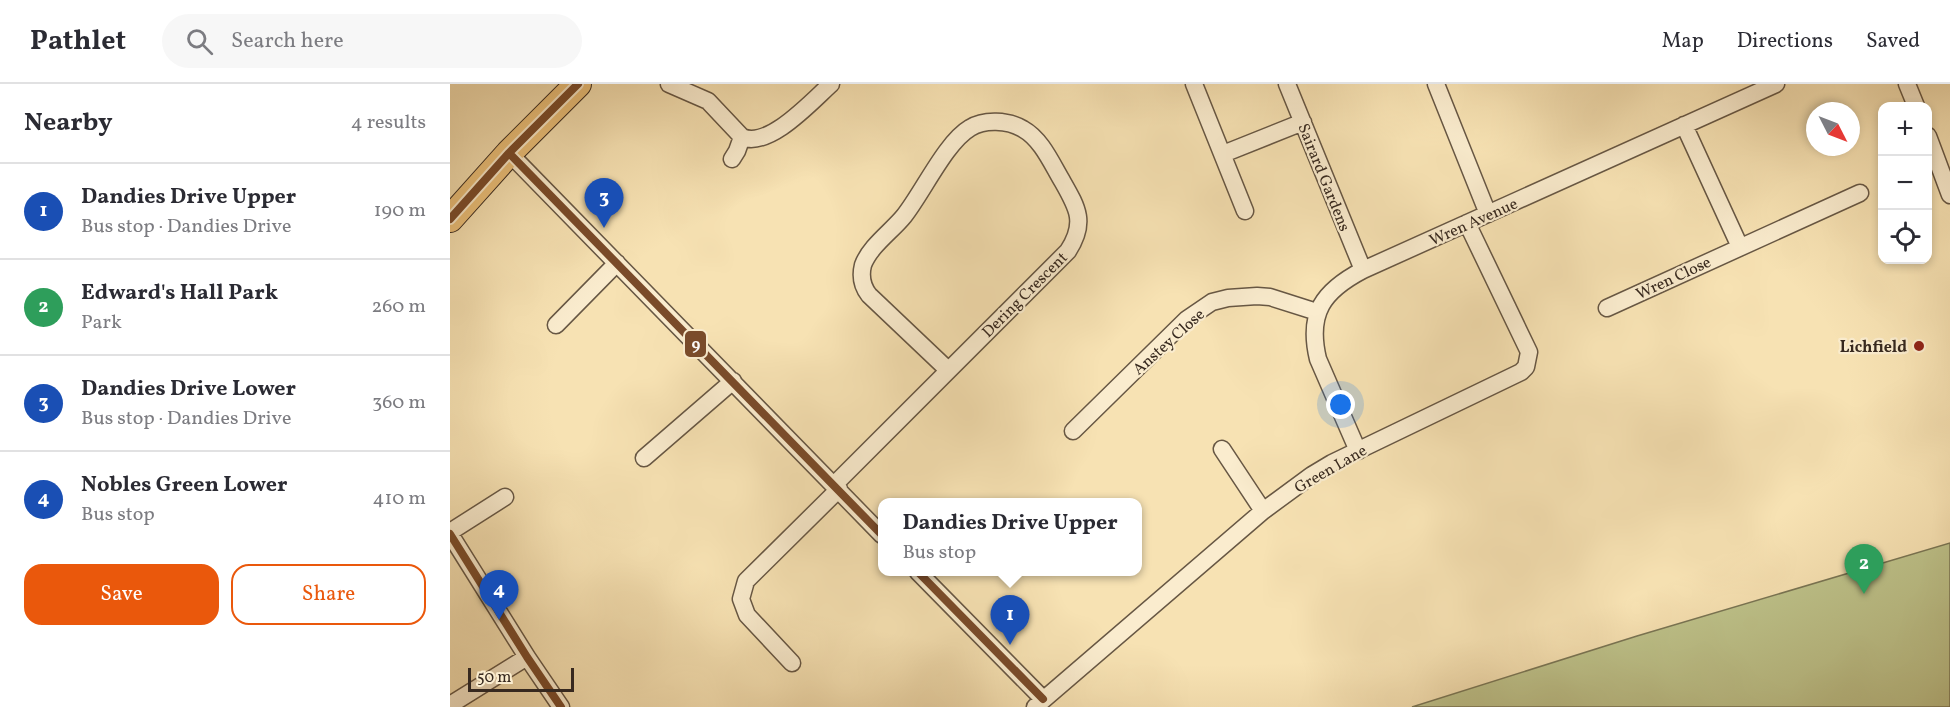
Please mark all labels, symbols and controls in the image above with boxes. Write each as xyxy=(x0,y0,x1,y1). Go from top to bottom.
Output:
search box xyxy=(162,14,582,68)
text: Pathlet xyxy=(30,22,126,61)
icon: search xyxy=(183,25,216,58)
text: Search here xyxy=(231,26,344,57)
text: Map xyxy=(1662,27,1704,56)
text: Directions xyxy=(1737,27,1833,56)
text: Saved xyxy=(1866,27,1920,56)
north arrow xyxy=(1806,102,1860,156)
map controls xyxy=(1878,102,1932,264)
button: + xyxy=(1878,102,1932,156)
text: Nearby xyxy=(24,105,113,141)
text: 4 results xyxy=(351,109,426,137)
street label: Sairard Gardens xyxy=(1291,121,1355,235)
button: − xyxy=(1878,156,1932,210)
pin: 3 xyxy=(584,178,624,228)
text: Dandies Drive Upper xyxy=(81,182,296,213)
street label: Wren Avenue xyxy=(1426,194,1522,252)
text: 1 xyxy=(39,197,48,225)
text: 190 m xyxy=(374,197,426,225)
button: locate xyxy=(1878,210,1932,264)
text: Bus stop · Dandies Drive xyxy=(81,213,291,241)
street label: Dering Crescent xyxy=(978,247,1073,343)
street label: Wren Close xyxy=(1633,252,1715,306)
text: Edward's Hall Park xyxy=(81,278,278,309)
text: 2 xyxy=(38,293,49,321)
text: 260 m xyxy=(371,293,426,321)
street label: Anstey Close xyxy=(1128,304,1210,381)
text: Park xyxy=(81,309,122,337)
line badge: 9 xyxy=(684,330,707,358)
text: 9 xyxy=(692,335,701,357)
place label: Lichfield xyxy=(1840,337,1907,359)
marker: Lichfield xyxy=(1912,339,1926,353)
text: Dandies Drive Lower xyxy=(81,374,296,405)
text: 3 xyxy=(38,389,49,417)
text: 360 m xyxy=(372,389,426,417)
your location xyxy=(1326,390,1355,419)
text: Bus stop · Dandies Drive xyxy=(81,405,291,433)
street label: Green Lane xyxy=(1291,440,1371,499)
text: Nobles Green Lower xyxy=(81,470,288,501)
text: 4 xyxy=(37,485,50,513)
text: 410 m xyxy=(373,485,426,513)
popup xyxy=(878,498,1142,576)
text: Bus stop xyxy=(81,501,155,529)
text: Dandies Drive Upper xyxy=(902,508,1118,539)
text: Bus stop xyxy=(902,539,976,567)
pin: 2 xyxy=(1844,544,1884,594)
button: Save xyxy=(24,564,219,625)
button: Share xyxy=(231,564,426,625)
pin: 4 xyxy=(479,570,518,620)
pin: 1 xyxy=(990,596,1030,645)
scale bar xyxy=(468,665,574,692)
text: 50 m xyxy=(477,667,511,689)

